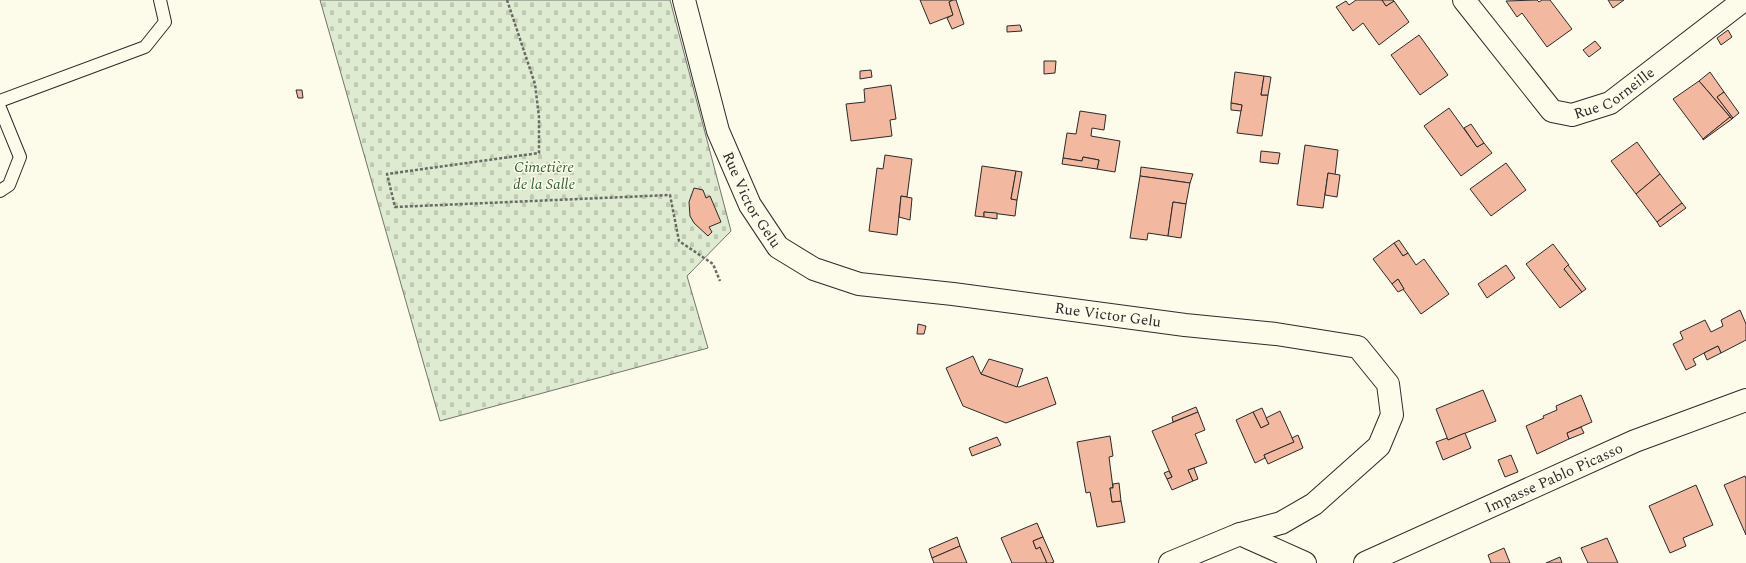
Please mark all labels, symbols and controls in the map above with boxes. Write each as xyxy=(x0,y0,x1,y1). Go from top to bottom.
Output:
street label: Rue Corneille xyxy=(1571,62,1660,126)
street label: Rue Victor Gelu xyxy=(716,148,787,253)
park label: Cimetière de la Salle xyxy=(513,156,575,196)
street label: Rue Victor Gelu xyxy=(1053,297,1163,334)
street label: Impasse Pablo Picasso xyxy=(1481,437,1627,519)

